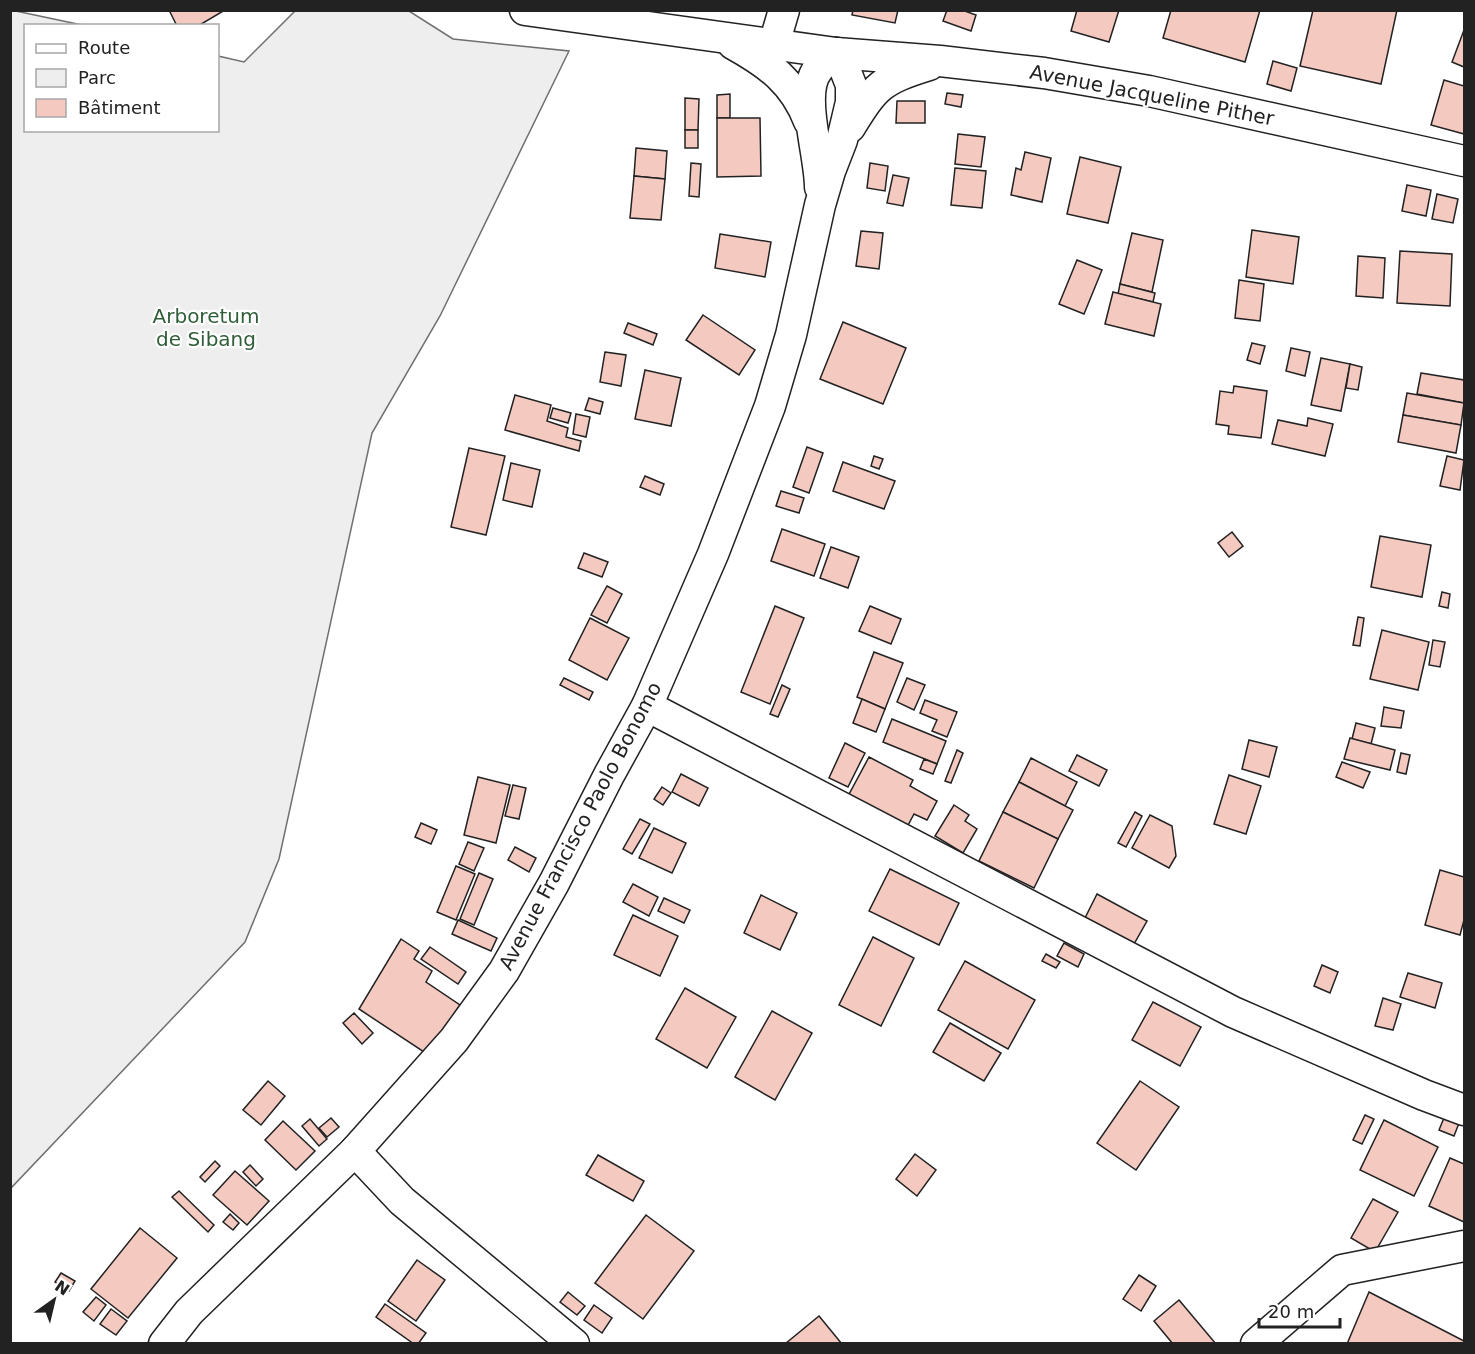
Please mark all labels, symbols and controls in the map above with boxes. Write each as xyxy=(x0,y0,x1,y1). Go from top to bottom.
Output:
legend xyxy=(24,24,219,132)
text: Route xyxy=(78,37,130,58)
street label: Avenue Jacqueline Pither xyxy=(1028,60,1277,131)
text: Parc xyxy=(78,67,116,88)
text: Bâtiment xyxy=(78,97,161,118)
park label: Arboretum de Sibang xyxy=(153,304,259,351)
street label: Avenue Francisco Paolo Bonomo xyxy=(494,678,666,974)
north arrow xyxy=(24,1270,84,1330)
text: N xyxy=(51,1276,73,1300)
scale bar xyxy=(1259,1291,1340,1329)
text: 20 m xyxy=(1268,1301,1314,1322)

